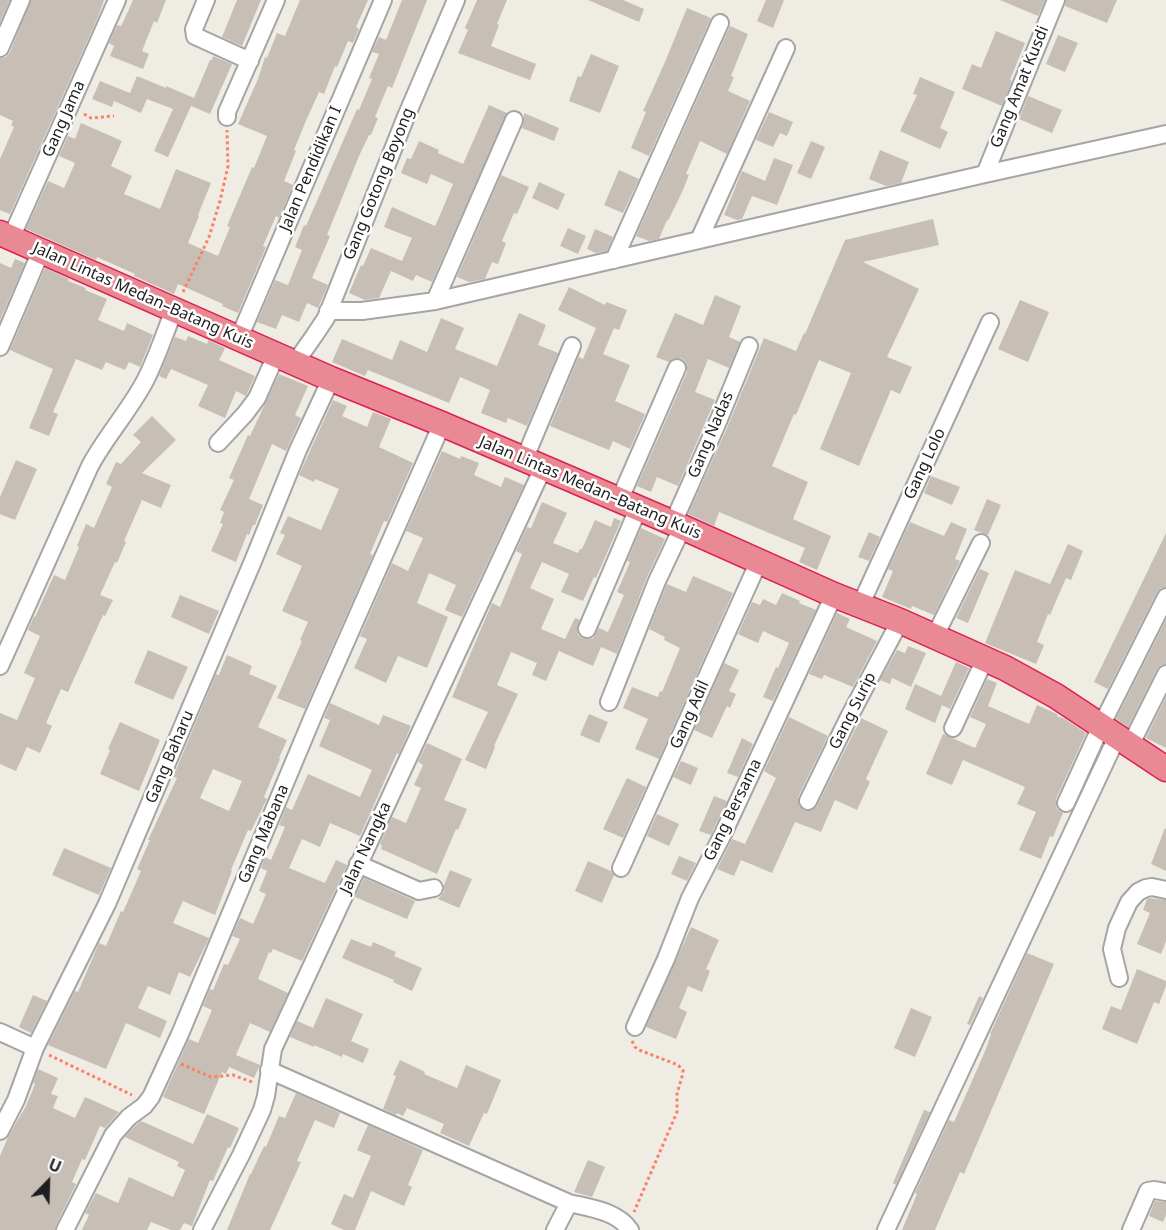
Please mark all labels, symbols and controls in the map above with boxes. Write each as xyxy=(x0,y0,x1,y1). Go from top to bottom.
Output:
street label: Gang Amat Kusdi xyxy=(987,23,1053,151)
street label: Gang Jama xyxy=(39,78,89,160)
street label: Jalan Pendidikan I xyxy=(276,104,346,234)
street label: Gang Gotong Boyong xyxy=(340,105,418,263)
street label: Jalan Lintas Medan–Batang Kuis xyxy=(30,239,256,353)
street label: Gang Nadas xyxy=(684,389,738,481)
street label: Gang Lolo xyxy=(900,425,950,503)
street label: Jalan Lintas Medan–Batang Kuis xyxy=(476,432,704,544)
street label: Gang Surip xyxy=(825,669,881,753)
street label: Gang Adil xyxy=(666,678,714,752)
street label: Gang Baharu xyxy=(142,708,198,806)
street label: Gang Bersama xyxy=(700,756,766,864)
street label: Gang Mabana xyxy=(235,782,293,886)
street label: Jalan Nangka xyxy=(336,799,396,897)
north arrow xyxy=(18,1152,78,1212)
text: U xyxy=(45,1153,65,1178)

